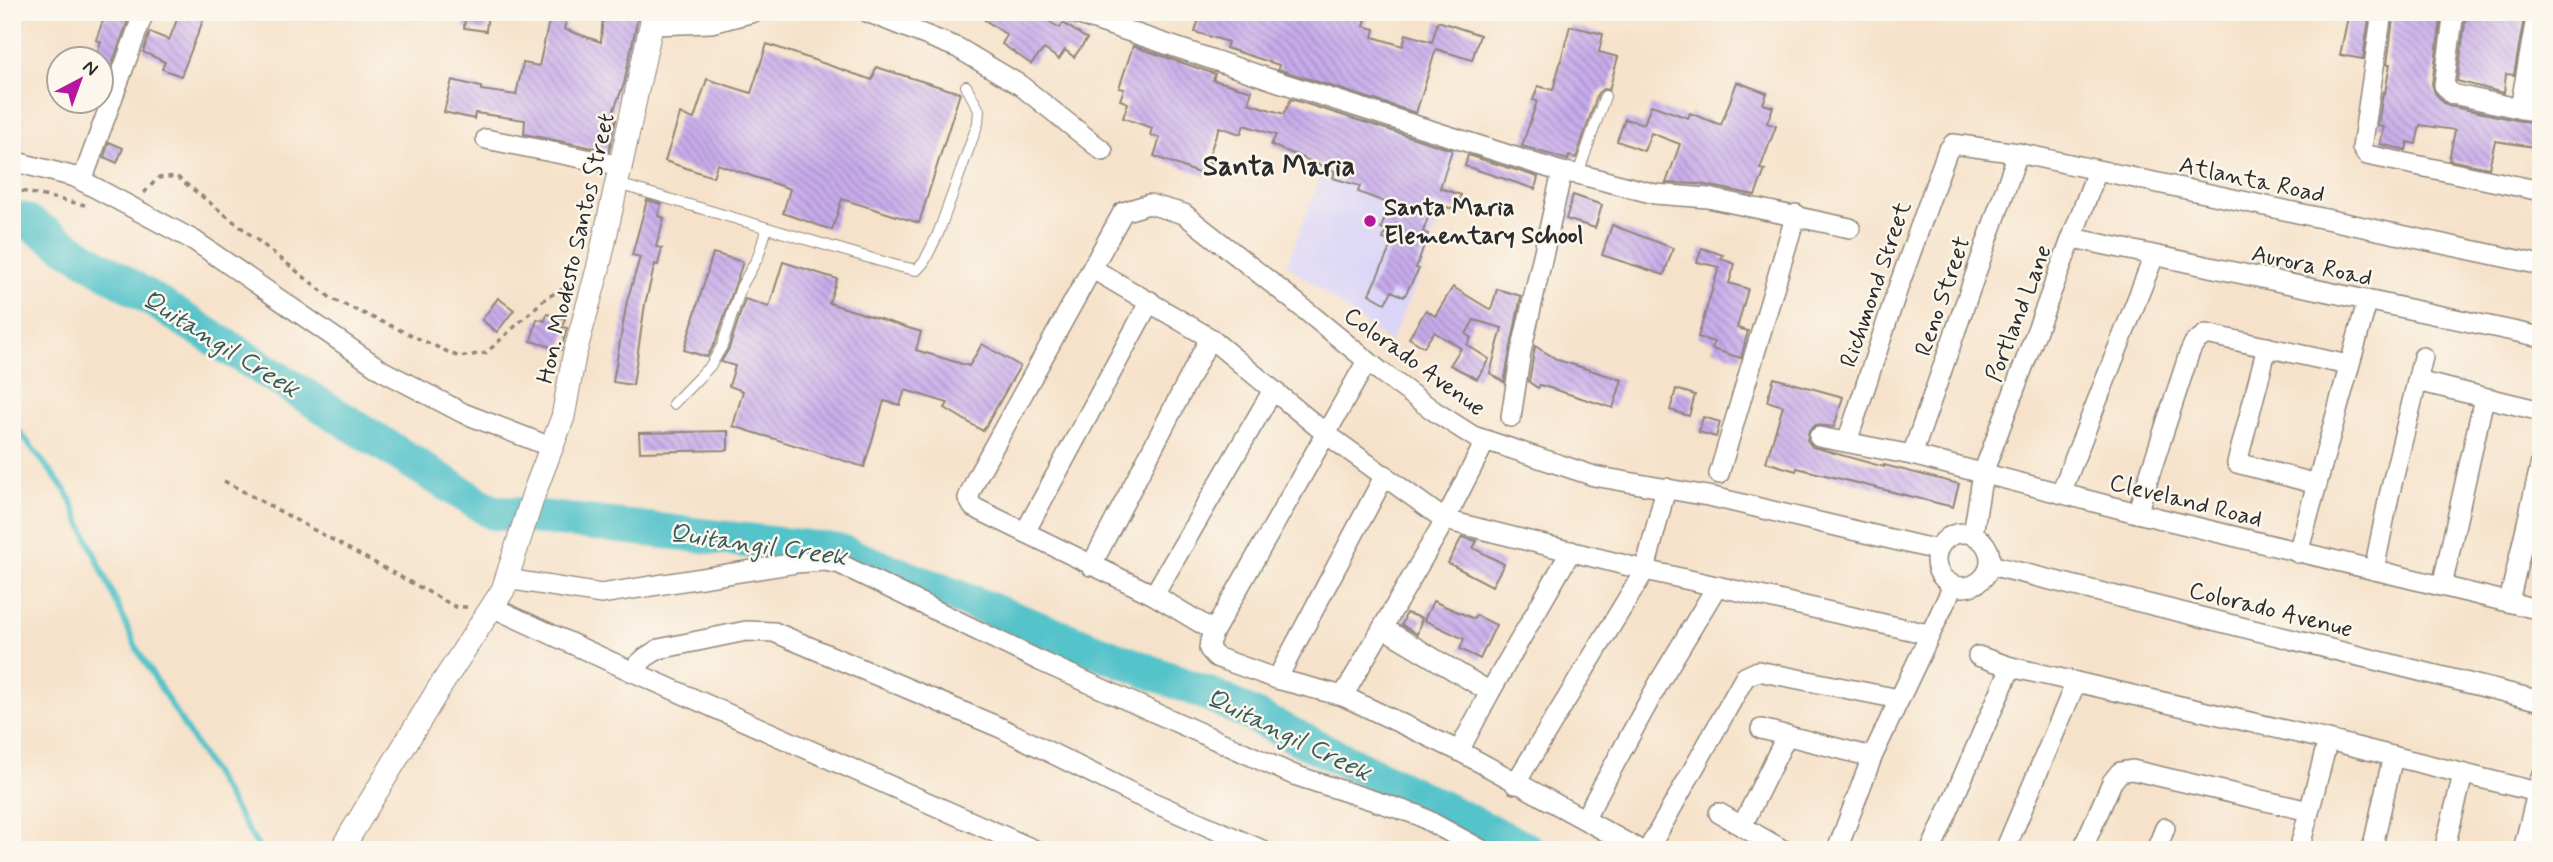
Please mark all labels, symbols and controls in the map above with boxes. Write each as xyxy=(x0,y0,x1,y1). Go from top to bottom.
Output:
north arrow xyxy=(46,46,116,116)
text: N xyxy=(77,55,103,82)
street label: Hon. Modesto Santos Street xyxy=(530,110,623,387)
district label: Santa Maria xyxy=(1203,149,1355,186)
street label: Atlanta Road xyxy=(2176,150,2327,211)
place label: Santa Maria Elementary School xyxy=(1384,193,1584,252)
street label: Richmond Street xyxy=(1834,197,1919,372)
marker: Santa Maria Elementary School xyxy=(1362,213,1378,229)
street label: Reno Street xyxy=(1908,232,1978,361)
street label: Aurora Road xyxy=(2249,239,2375,294)
street label: Portland Lane xyxy=(1979,241,2060,387)
water label: Quitangil Creek xyxy=(135,283,306,407)
street label: Colorado Avenue xyxy=(1337,300,1491,424)
street label: Cleveland Road xyxy=(2106,468,2265,535)
water label: Quitangil Creek xyxy=(667,517,850,575)
street label: Colorado Avenue xyxy=(2185,575,2356,646)
water label: Quitangil Creek xyxy=(1200,681,1377,791)

